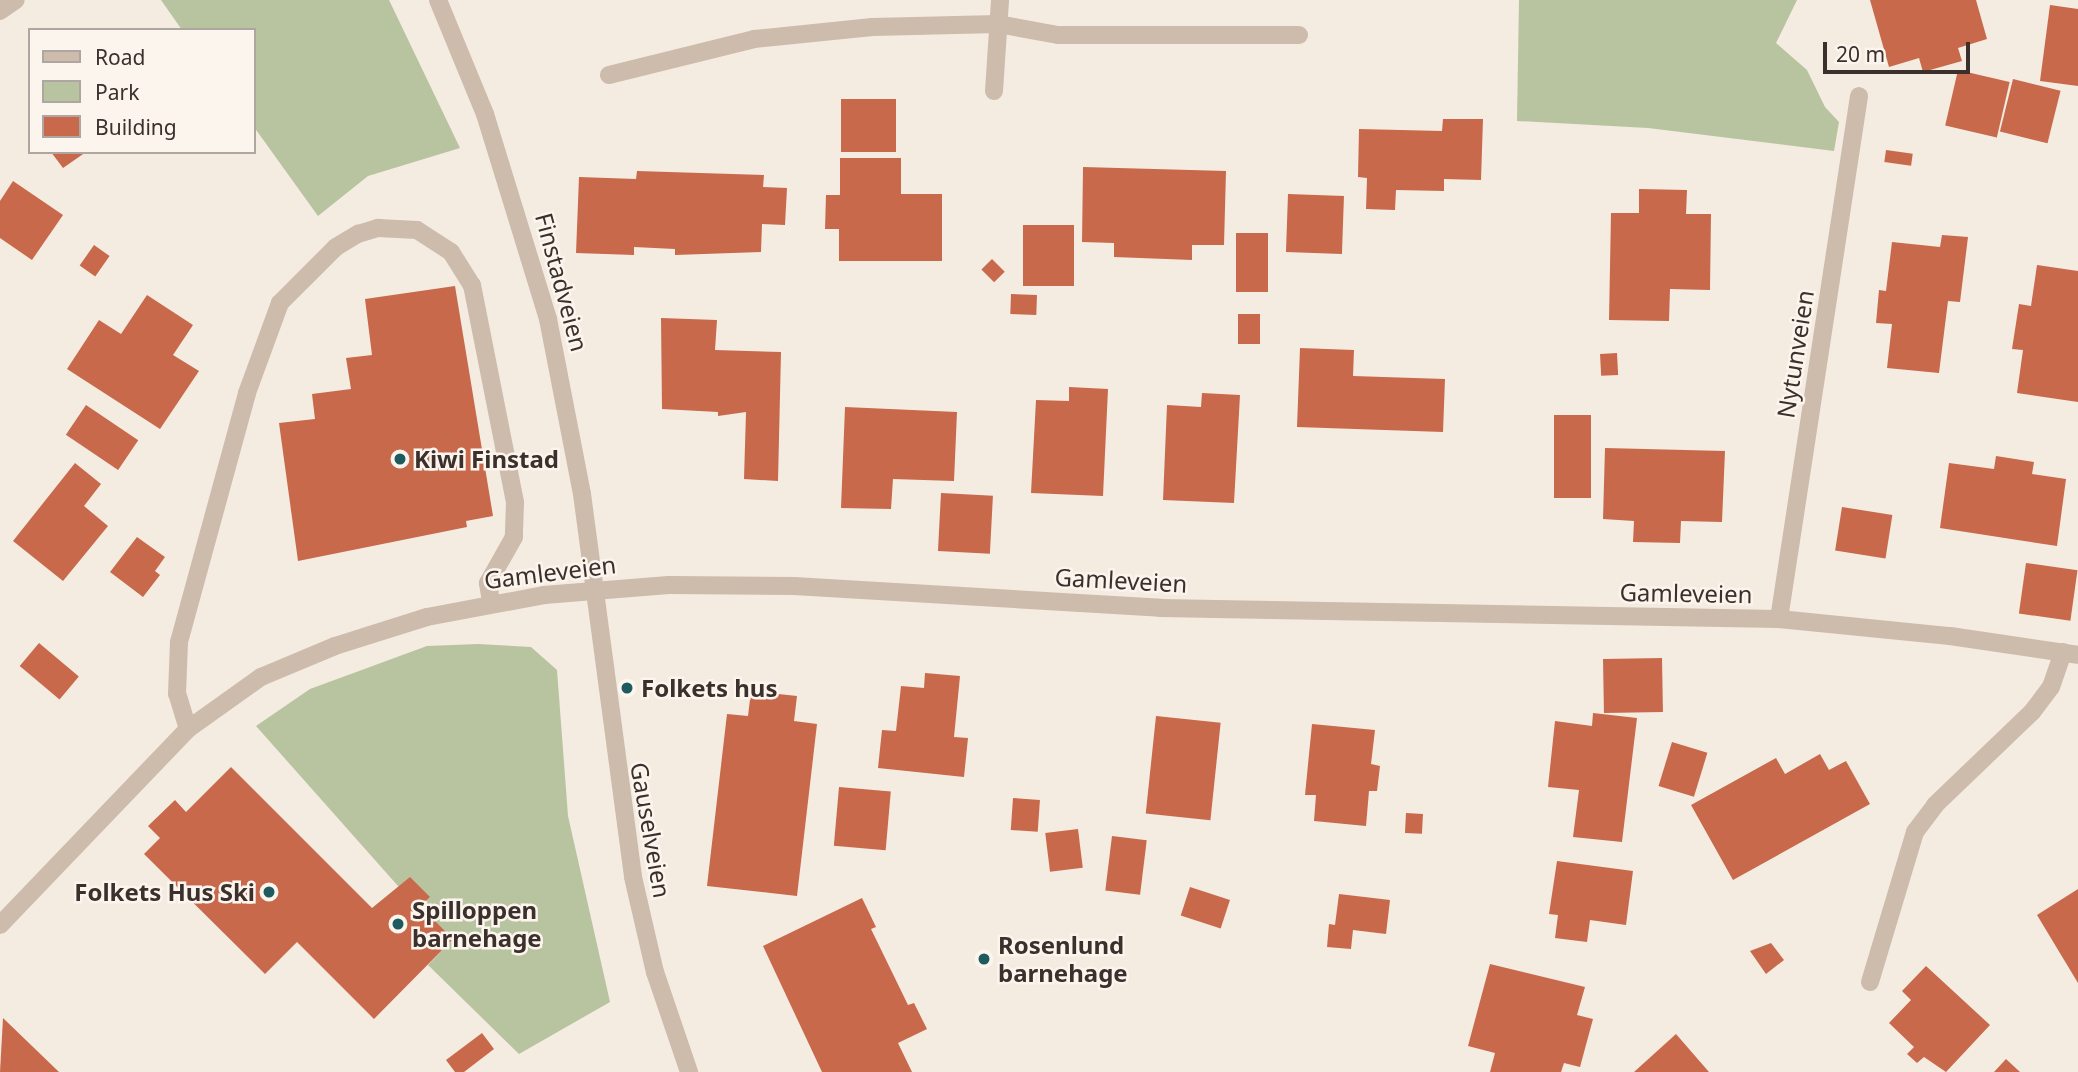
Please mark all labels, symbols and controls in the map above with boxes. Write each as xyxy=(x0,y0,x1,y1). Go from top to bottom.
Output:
legend xyxy=(28,28,256,154)
scale bar xyxy=(1826,28,1973,72)
text: 20 m xyxy=(1836,40,1885,68)
text: Road xyxy=(95,43,145,71)
text: Park xyxy=(95,78,139,106)
text: Building xyxy=(95,113,177,141)
street label: Finstadveien xyxy=(530,210,594,354)
street label: Nytunveien xyxy=(1771,288,1819,420)
place label: Kiwi Finstad xyxy=(414,445,559,473)
marker: Kiwi Finstad xyxy=(392,451,408,467)
street label: Gamleveien xyxy=(482,550,618,594)
street label: Gamleveien xyxy=(1054,562,1188,598)
street label: Gamleveien xyxy=(1619,577,1753,609)
place label: Folkets hus xyxy=(641,674,777,702)
marker: Folkets hus xyxy=(619,680,635,696)
street label: Gauselveien xyxy=(625,760,677,900)
place label: Folkets Hus Ski xyxy=(74,878,255,906)
marker: Folkets Hus Ski xyxy=(261,884,277,900)
place label: Spilloppen barnehage xyxy=(412,896,542,952)
marker: Spilloppen barnehage xyxy=(390,916,406,932)
place label: Rosenlund barnehage xyxy=(998,931,1128,987)
marker: Rosenlund barnehage xyxy=(976,951,992,967)

